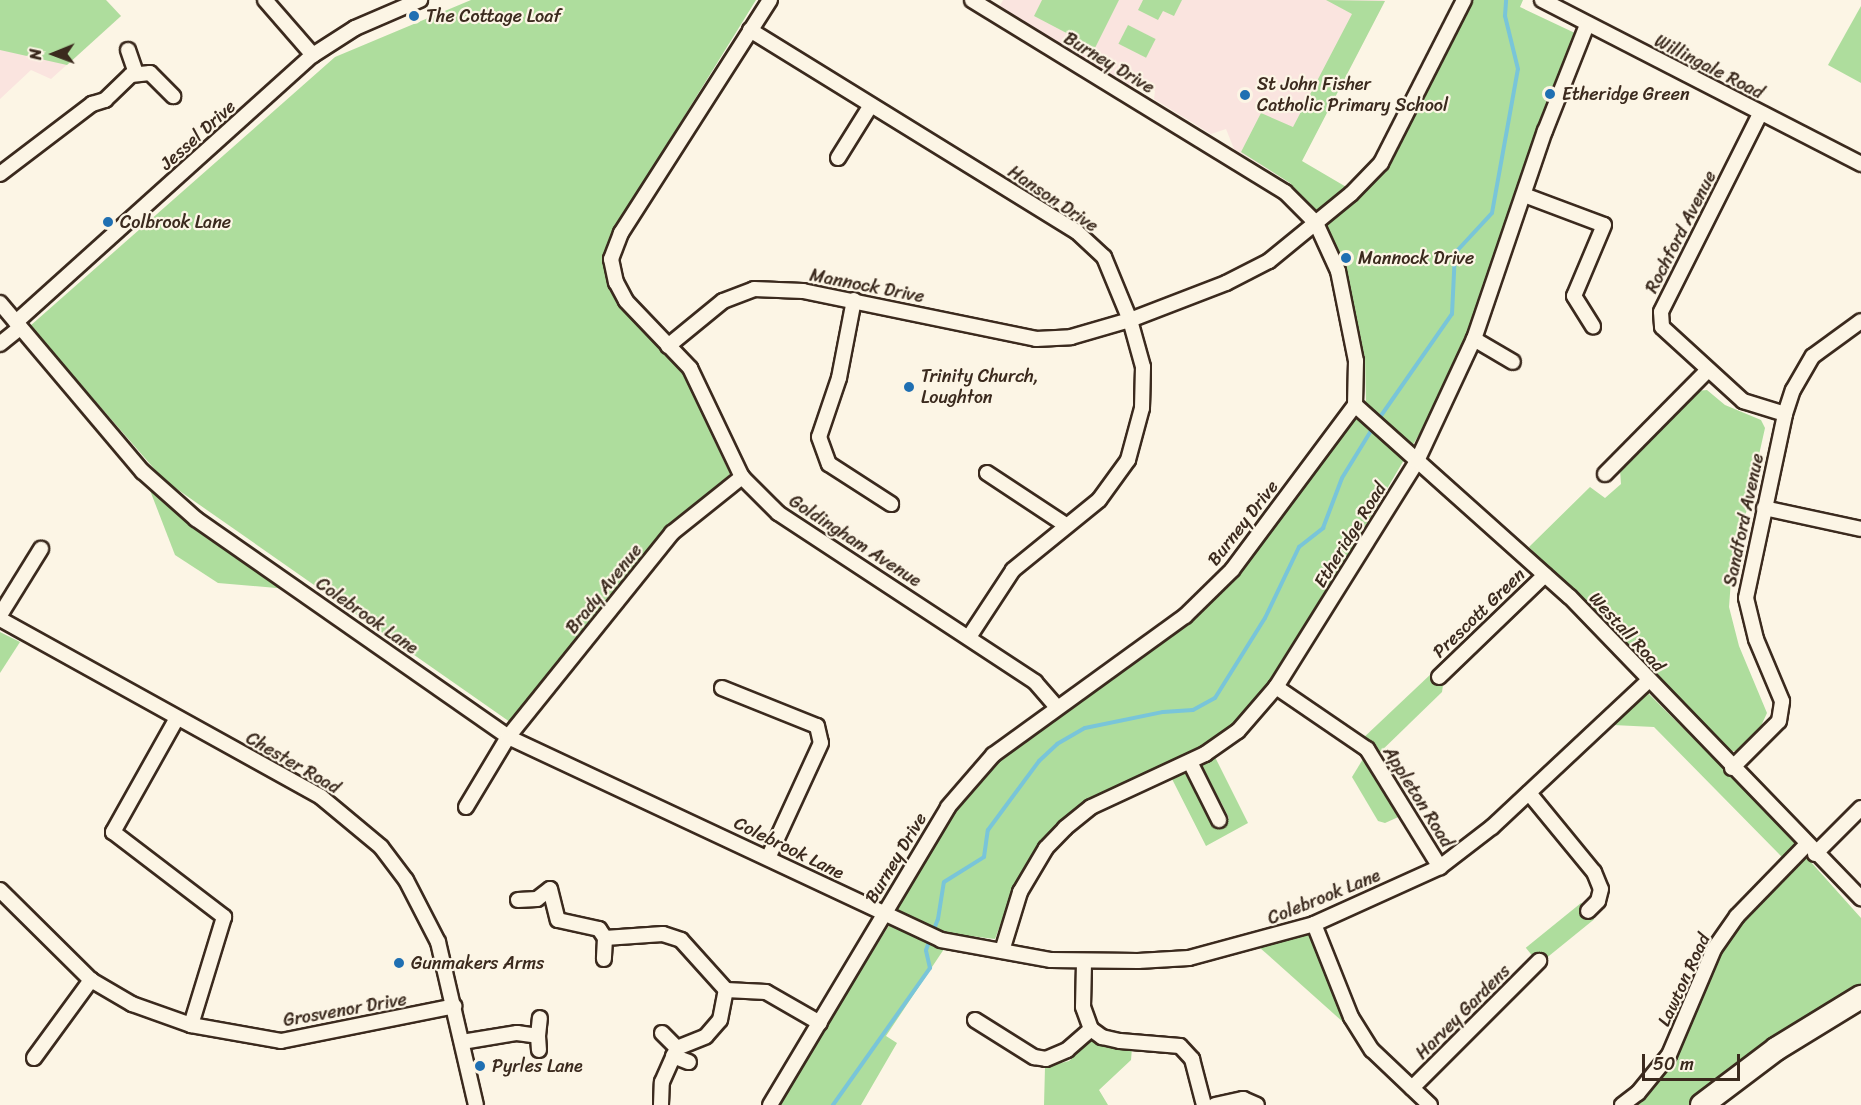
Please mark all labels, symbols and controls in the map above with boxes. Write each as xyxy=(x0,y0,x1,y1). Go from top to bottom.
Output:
place label: The Cottage Loaf xyxy=(426,5,561,27)
marker: The Cottage Loaf xyxy=(407,9,421,23)
north arrow xyxy=(24,24,84,84)
street label: Burney Drive xyxy=(1060,27,1158,99)
street label: Willingale Road xyxy=(1651,30,1767,104)
text: N xyxy=(21,49,50,60)
place label: St John Fisher Catholic Primary School xyxy=(1257,74,1448,116)
place label: Etheridge Green xyxy=(1562,83,1690,105)
marker: Etheridge Green xyxy=(1543,87,1557,101)
marker: St John Fisher Catholic Primary School xyxy=(1238,88,1252,102)
street label: Jessel Drive xyxy=(156,96,240,174)
street label: Hanson Drive xyxy=(1004,161,1102,237)
street label: Rochford Avenue xyxy=(1641,167,1721,297)
place label: Colbrook Lane xyxy=(120,211,231,233)
marker: Colbrook Lane xyxy=(101,215,115,229)
place label: Mannock Drive xyxy=(1358,247,1474,269)
marker: Mannock Drive xyxy=(1339,251,1353,265)
street label: Mannock Drive xyxy=(808,264,926,308)
place label: Trinity Church, Loughton xyxy=(921,366,1039,409)
marker: Trinity Church, Loughton xyxy=(902,380,916,394)
street label: Sandford Avenue xyxy=(1719,451,1769,589)
street label: Burney Drive xyxy=(1203,476,1283,570)
street label: Etheridge Road xyxy=(1309,479,1391,591)
street label: Goldingham Avenue xyxy=(785,490,925,592)
street label: Brady Avenue xyxy=(561,540,647,638)
street label: Prescott Green xyxy=(1428,563,1530,663)
street label: Colebrook Lane xyxy=(312,573,422,659)
street label: Westall Road xyxy=(1584,587,1670,677)
street label: Chester Road xyxy=(242,727,344,799)
street label: Appleton Road xyxy=(1378,742,1458,852)
street label: Burney Drive xyxy=(860,809,932,907)
street label: Colebrook Lane xyxy=(730,812,848,884)
street label: Colebrook Lane xyxy=(1264,864,1384,930)
street label: Lawton Road xyxy=(1653,930,1715,1030)
place label: Gunmakers Arms xyxy=(411,952,543,974)
marker: Gunmakers Arms xyxy=(392,956,406,970)
street label: Harvey Gardens xyxy=(1411,960,1515,1064)
street label: Grosvenor Drive xyxy=(282,989,408,1031)
scale bar xyxy=(1645,1042,1742,1080)
text: 50 m xyxy=(1653,1048,1694,1080)
place label: Pyrles Lane xyxy=(492,1055,583,1077)
marker: Pyrles Lane xyxy=(473,1059,487,1073)

